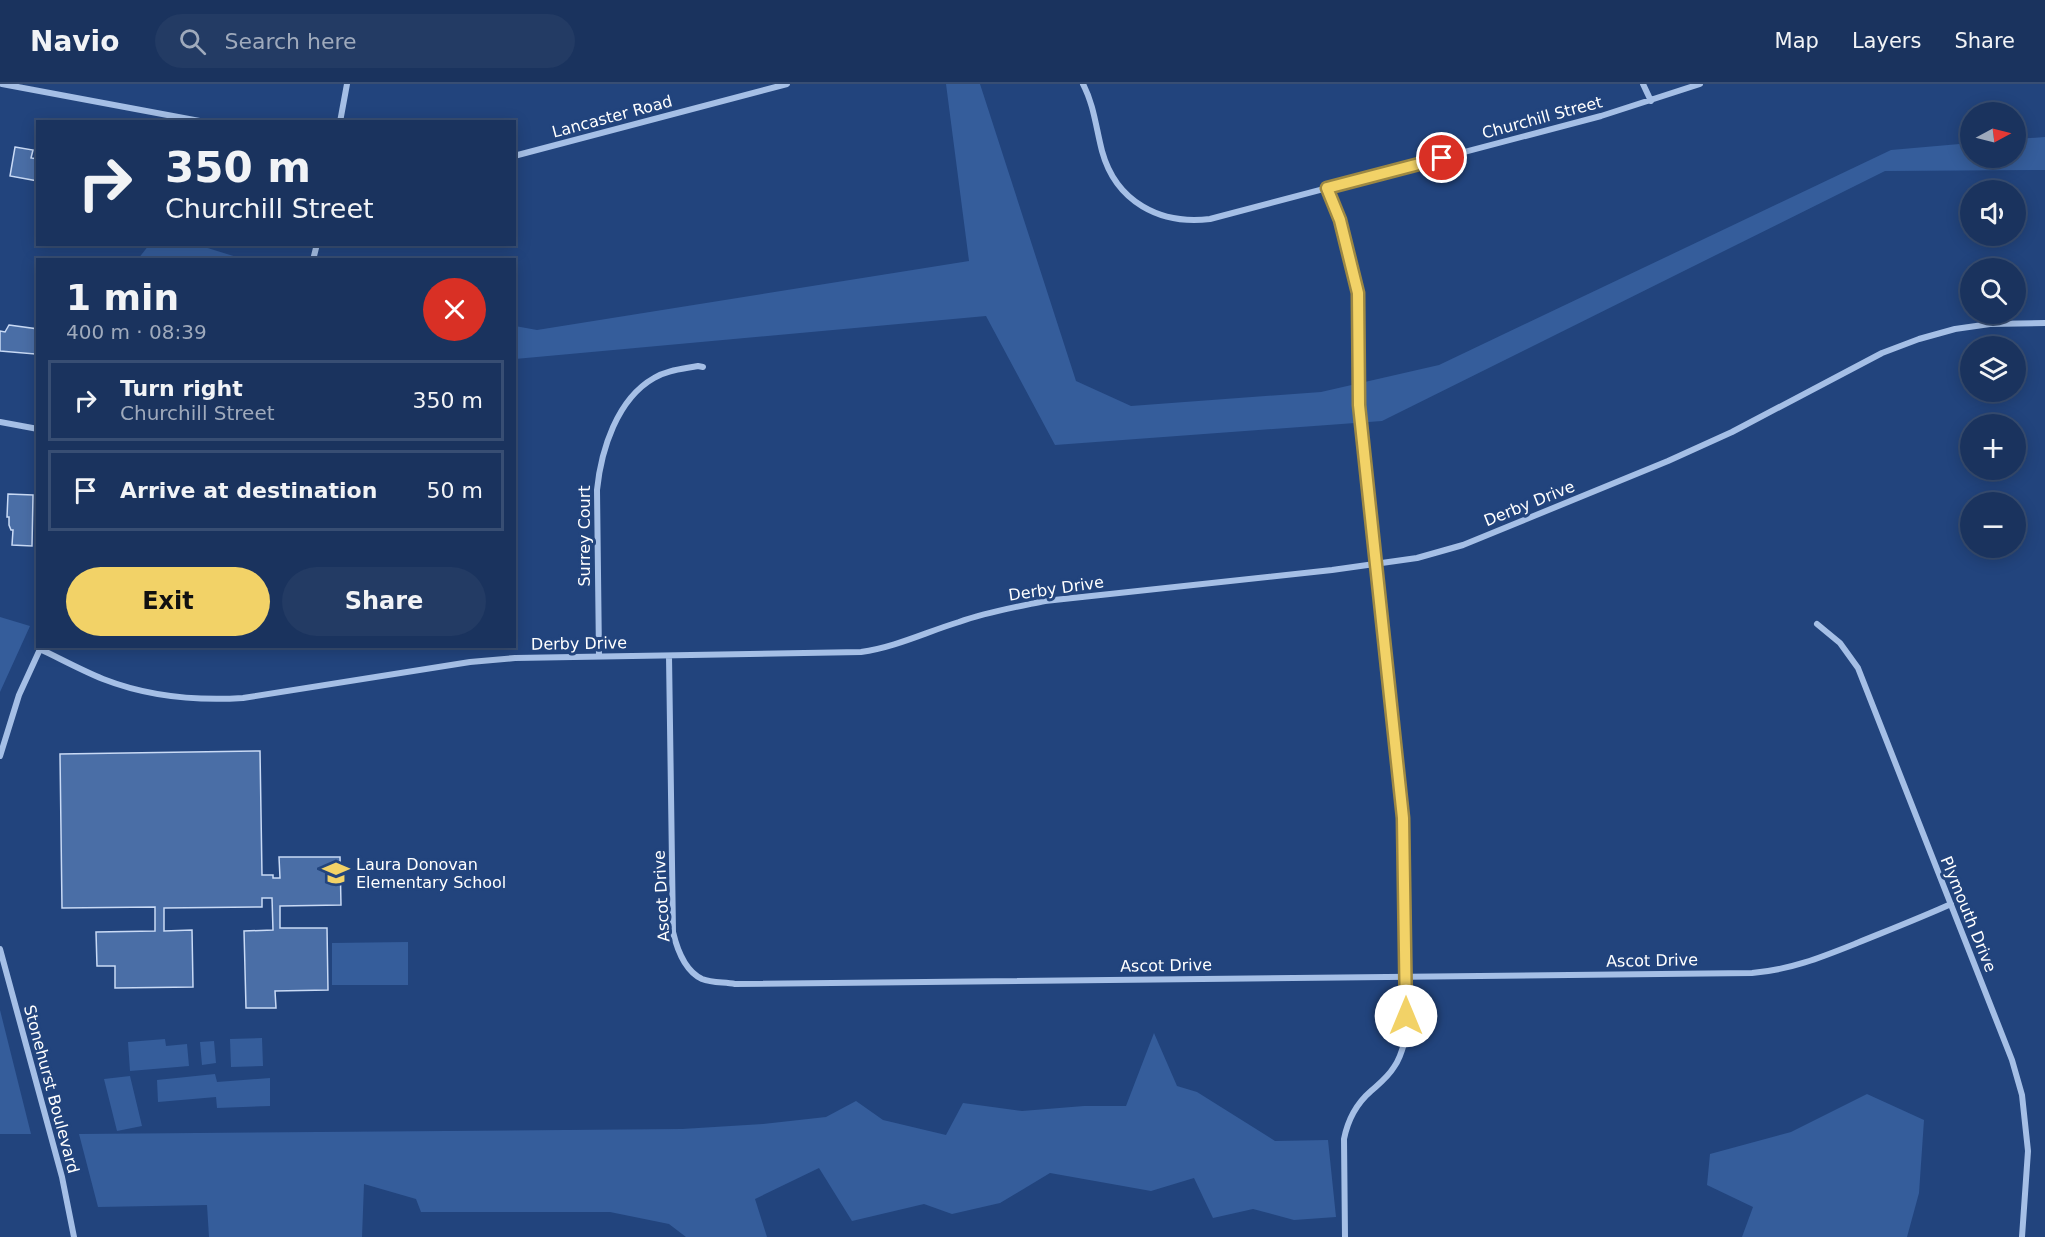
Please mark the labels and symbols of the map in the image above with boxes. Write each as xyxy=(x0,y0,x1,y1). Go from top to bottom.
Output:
street label: Lancaster Road xyxy=(550,91,674,142)
street label: Churchill Street xyxy=(1480,92,1604,143)
north arrow xyxy=(1960,102,2026,168)
pin xyxy=(1416,132,1467,183)
street label: Derby Drive xyxy=(1481,477,1577,530)
street label: Surrey Court xyxy=(575,485,594,587)
street label: Derby Drive xyxy=(1007,572,1105,605)
street label: Derby Drive xyxy=(531,633,627,654)
street label: Ascot Drive xyxy=(650,850,673,942)
street label: Plymouth Drive xyxy=(1937,853,2000,975)
place label: Laura Donovan Elementary School xyxy=(356,855,506,892)
school or university icon: Laura Donovan Elementary School xyxy=(321,858,351,888)
street label: Ascot Drive xyxy=(1606,950,1698,971)
street label: Ascot Drive xyxy=(1120,955,1212,976)
position arrow xyxy=(1374,984,1438,1048)
street label: Stonehurst Boulevard xyxy=(20,1003,83,1175)

